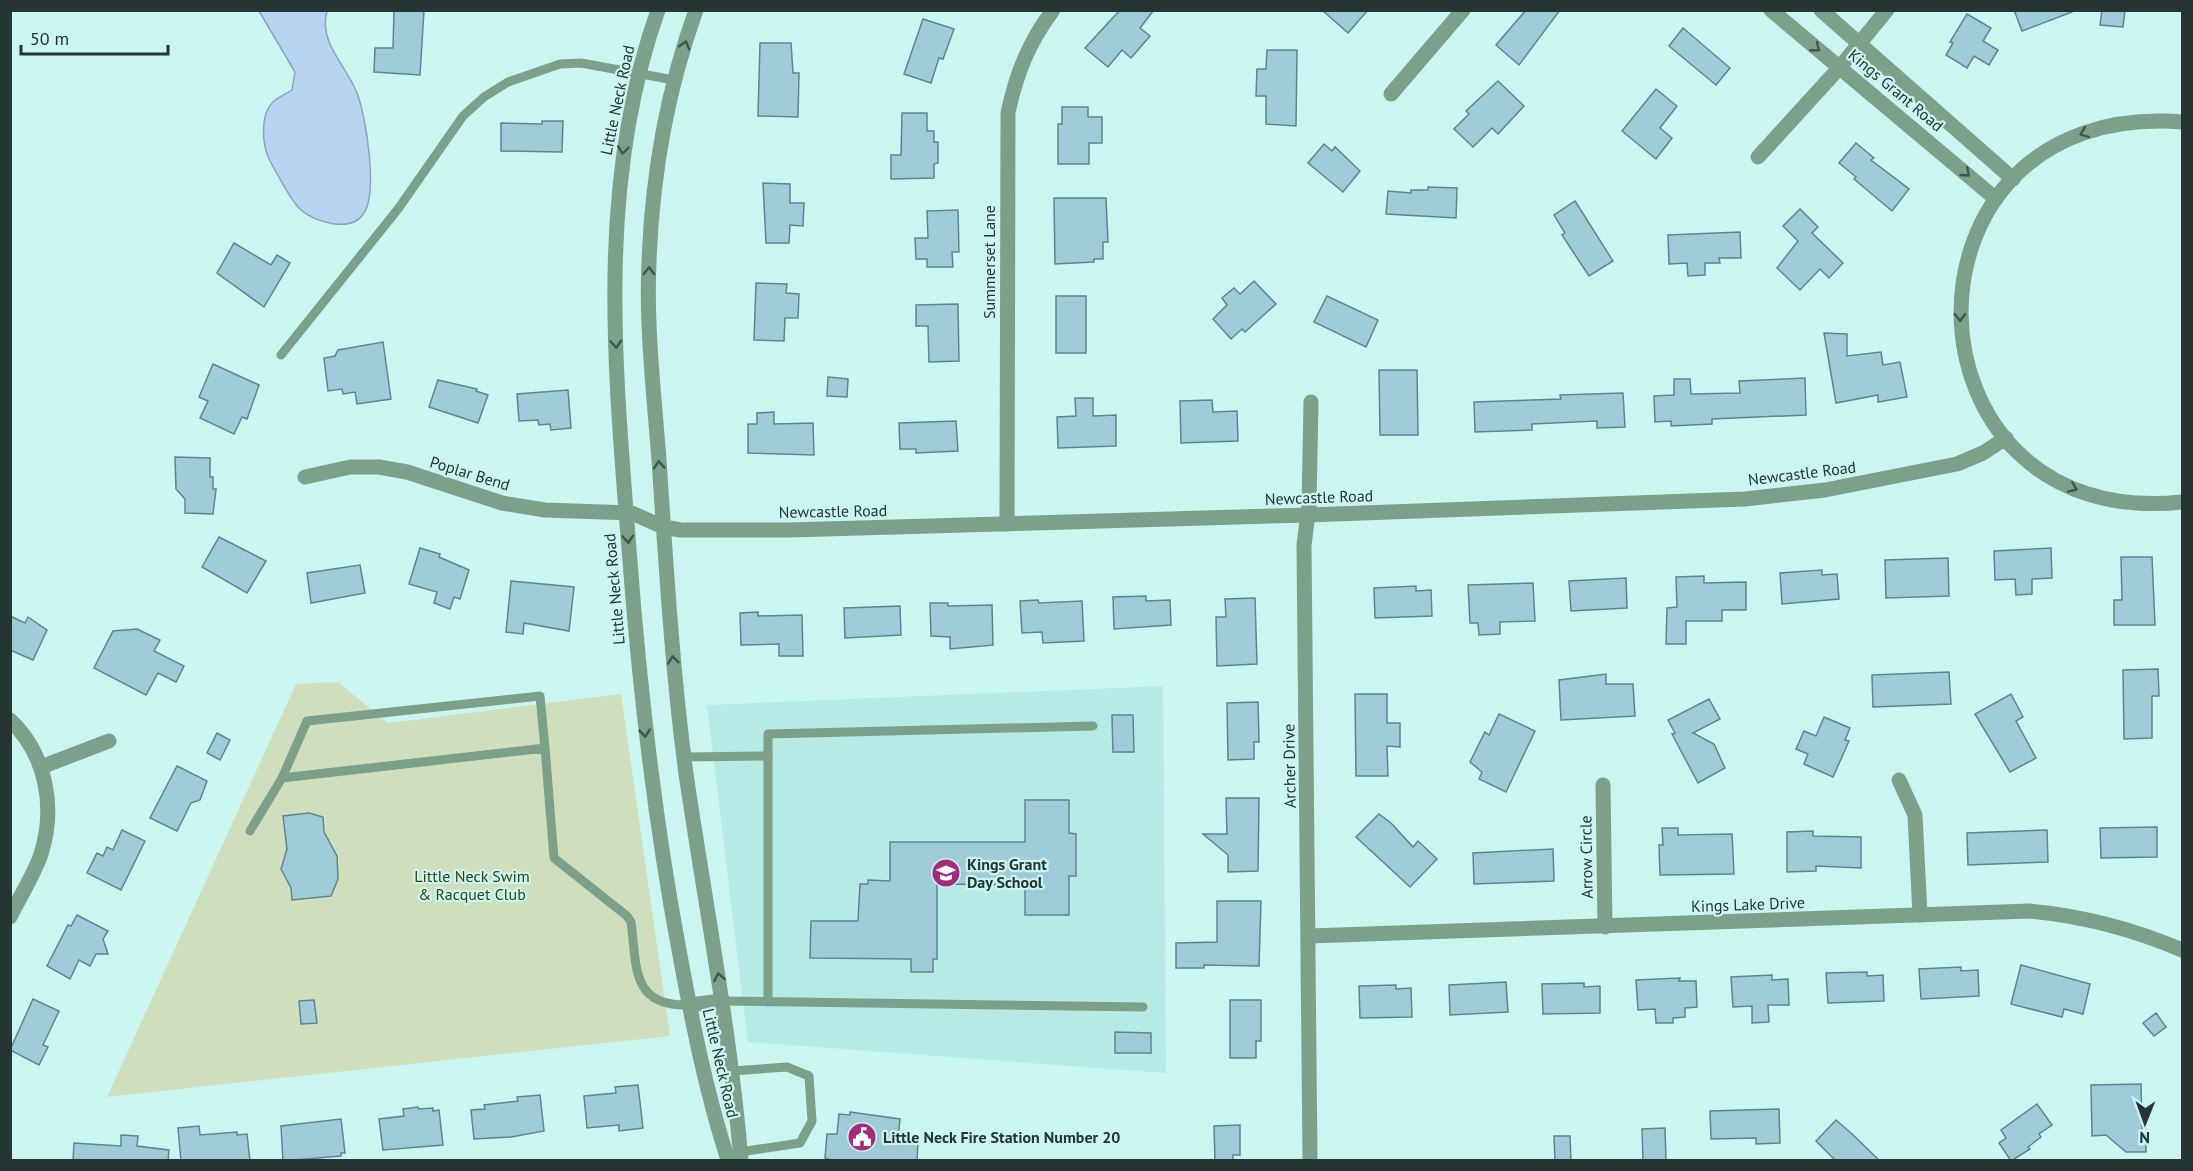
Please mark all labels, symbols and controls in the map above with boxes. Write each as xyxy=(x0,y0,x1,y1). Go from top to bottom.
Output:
scale bar xyxy=(21,18,168,56)
text: 50 m xyxy=(30,27,69,50)
one-way arrow xyxy=(677,40,690,51)
one-way arrow xyxy=(1809,40,1820,51)
street label: Little Neck Road xyxy=(596,43,638,157)
street label: Kings Grant Road xyxy=(1844,44,1948,136)
one-way arrow xyxy=(2079,126,2090,138)
one-way arrow xyxy=(618,145,630,155)
one-way arrow xyxy=(1959,165,1970,176)
street label: Summerset Lane xyxy=(979,205,999,319)
one-way arrow xyxy=(643,266,655,275)
one-way arrow xyxy=(1954,313,1966,322)
one-way arrow xyxy=(609,340,622,349)
street label: Poplar Bend xyxy=(428,451,512,495)
street label: Newcastle Road xyxy=(1747,456,1857,490)
one-way arrow xyxy=(653,461,666,470)
one-way arrow xyxy=(2066,480,2077,492)
street label: Newcastle Road xyxy=(1264,485,1374,509)
street label: Newcastle Road xyxy=(779,500,887,522)
street label: Little Neck Road xyxy=(599,532,629,646)
one-way arrow xyxy=(621,535,634,544)
one-way arrow xyxy=(667,655,680,664)
street label: Archer Drive xyxy=(1278,724,1300,808)
one-way arrow xyxy=(638,729,651,738)
street label: Arrow Circle xyxy=(1575,815,1597,899)
place label: Kings Grant Day School xyxy=(967,854,1047,892)
school or university icon: Kings Grant Day School xyxy=(930,857,962,889)
park label: Little Neck Swim & Racquet Club xyxy=(414,866,530,904)
street label: Kings Lake Drive xyxy=(1691,892,1805,916)
one-way arrow xyxy=(713,973,726,983)
street label: Little Neck Road xyxy=(699,1006,743,1120)
north arrow xyxy=(2115,1093,2175,1153)
public building icon: Little Neck Fire Station Number 20 xyxy=(846,1121,878,1153)
place label: Little Neck Fire Station Number 20 xyxy=(883,1127,1120,1147)
text: N xyxy=(2139,1128,2150,1148)

